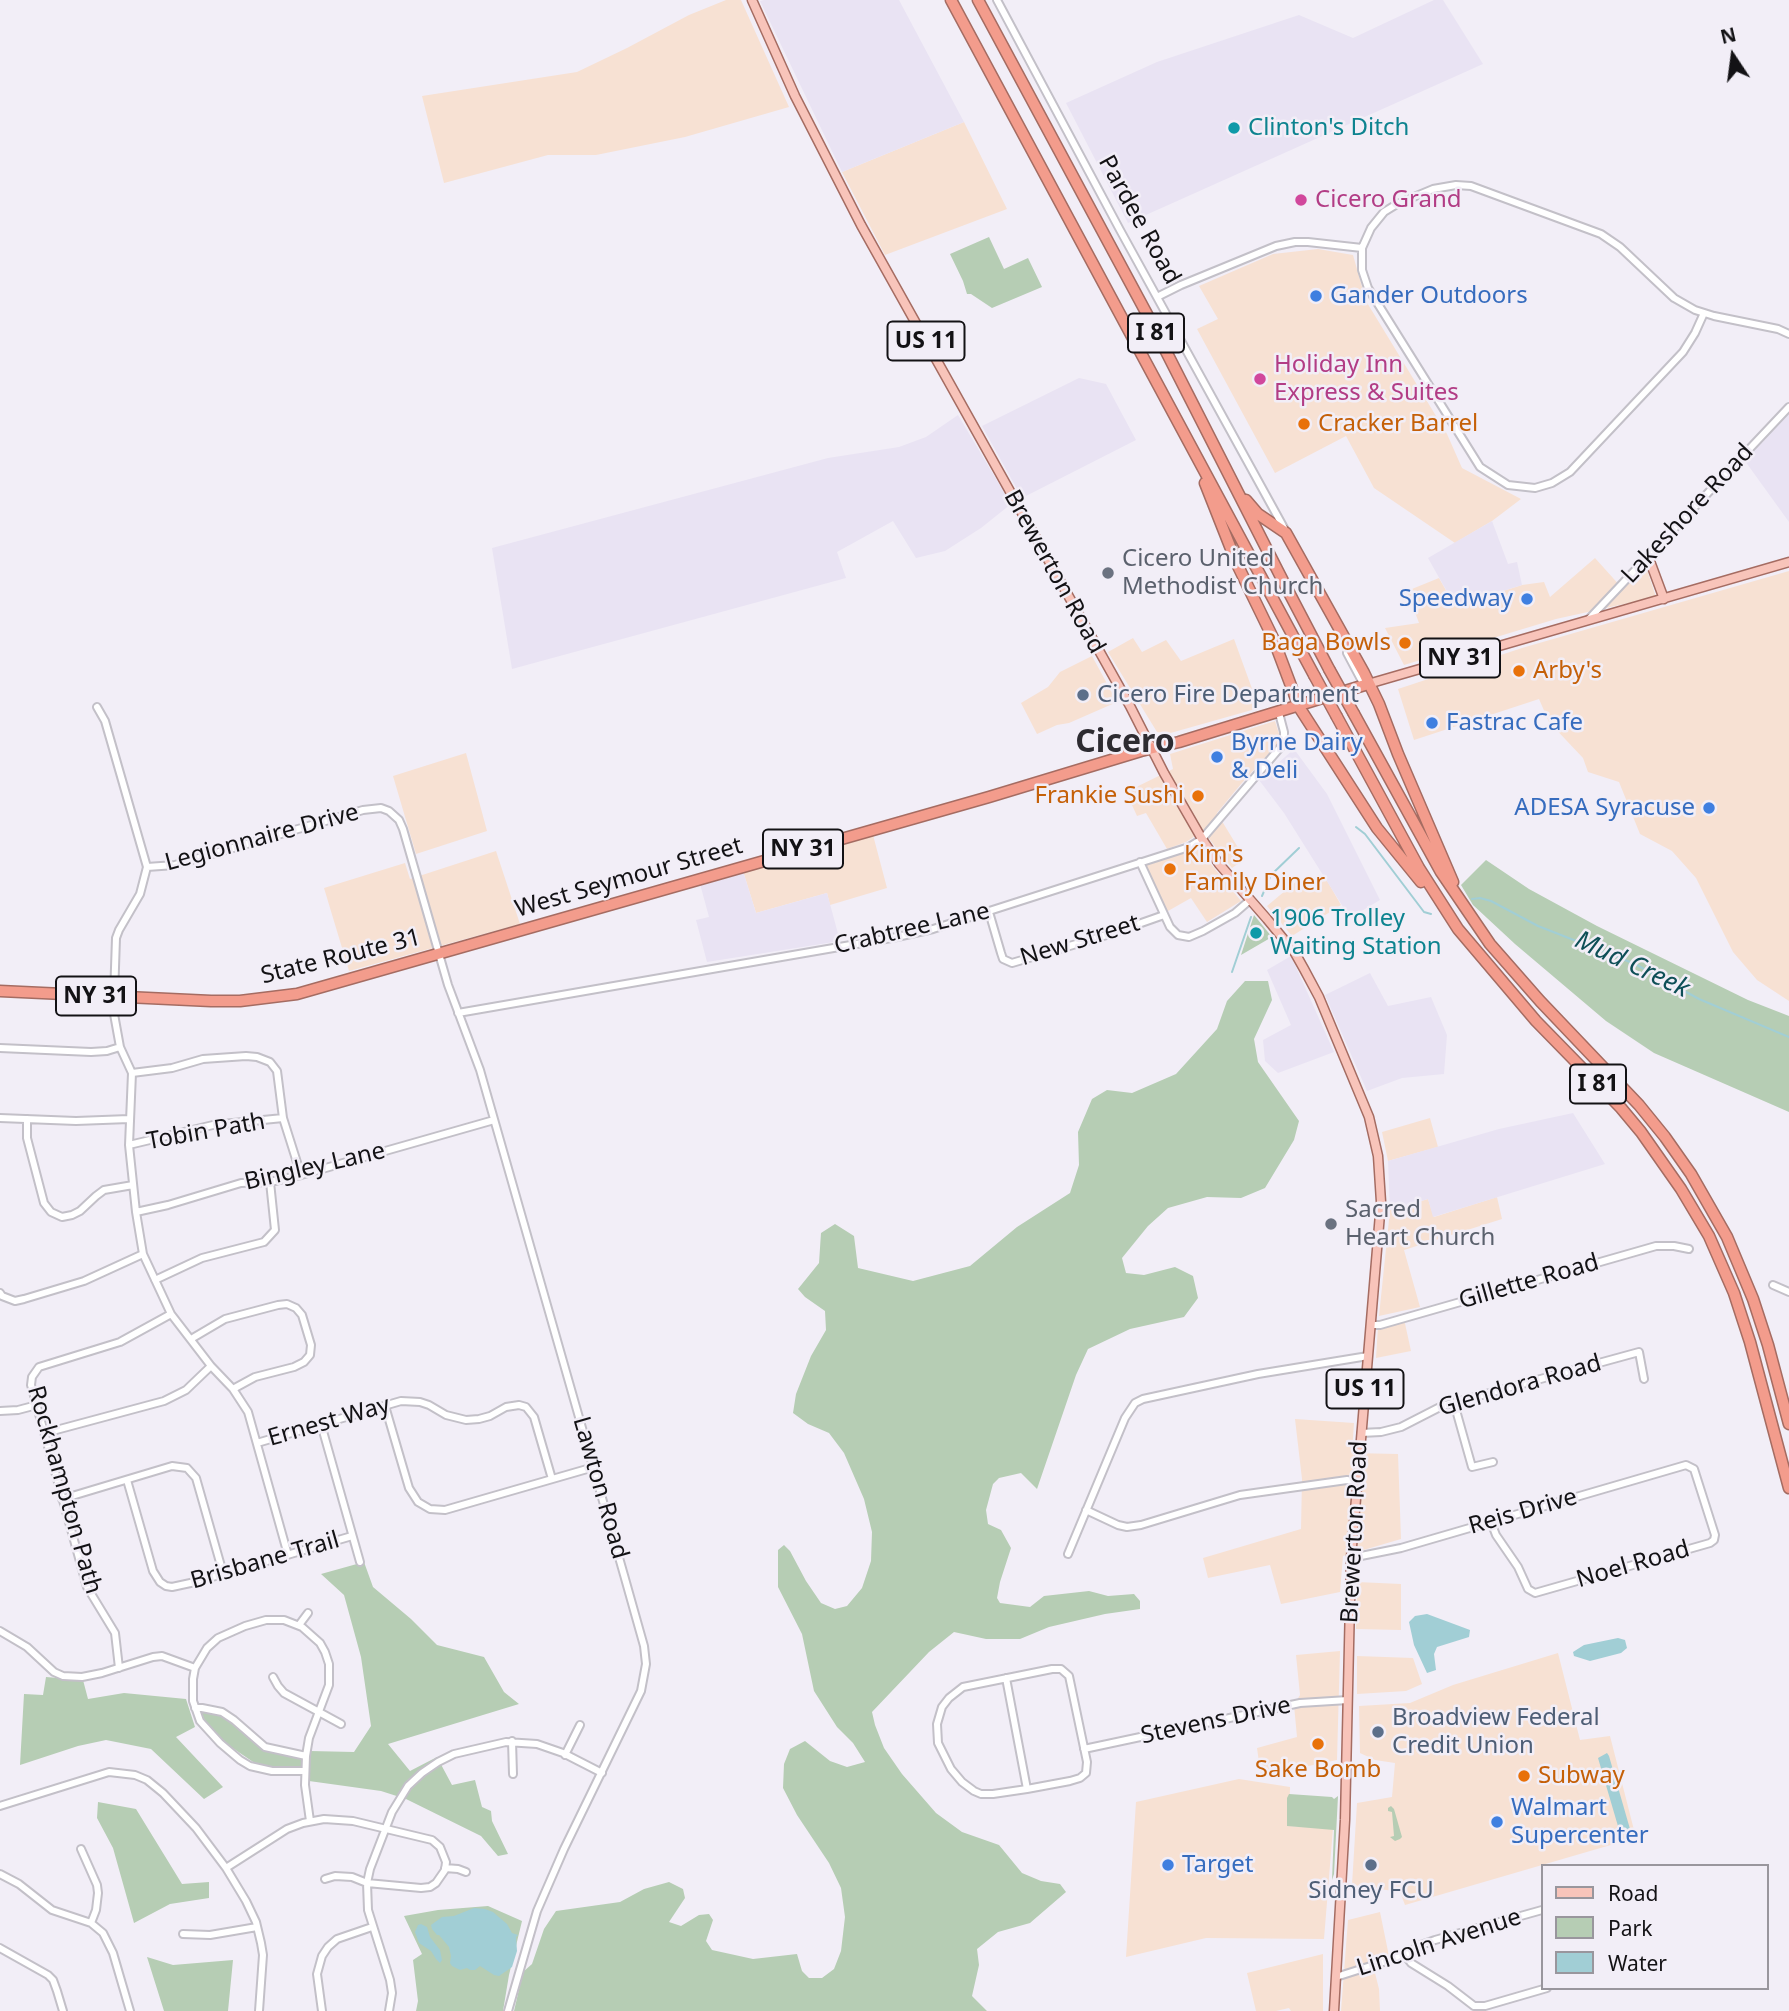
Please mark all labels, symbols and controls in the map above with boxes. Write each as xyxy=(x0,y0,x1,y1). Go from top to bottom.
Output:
north arrow xyxy=(1698,21,1768,91)
text: N xyxy=(1718,21,1739,50)
place label: Clinton's Ditch xyxy=(1248,114,1409,142)
marker: Clinton's Ditch xyxy=(1226,120,1242,136)
street label: Pardee Road xyxy=(1092,150,1186,290)
place label: Cicero Grand xyxy=(1315,186,1462,214)
marker: Cicero Grand xyxy=(1293,192,1309,208)
place label: Gander Outdoors xyxy=(1330,282,1528,310)
marker: Gander Outdoors xyxy=(1308,288,1324,304)
road number: I 81 xyxy=(1128,314,1184,352)
road number: US 11 xyxy=(888,322,964,360)
place label: Holiday Inn Express & Suites xyxy=(1274,351,1459,407)
marker: Holiday Inn Express & Suites xyxy=(1252,371,1268,387)
place label: Cracker Barrel xyxy=(1318,410,1478,438)
marker: Cracker Barrel xyxy=(1296,416,1312,432)
street label: Lakeshore Road xyxy=(1616,438,1760,590)
street label: Brewerton Road xyxy=(997,485,1111,659)
place label: Cicero United Methodist Church xyxy=(1122,545,1323,601)
marker: Cicero United Methodist Church xyxy=(1100,565,1116,581)
place label: Speedway xyxy=(1399,585,1513,613)
marker: Speedway xyxy=(1519,591,1535,607)
place label: Baga Bowls xyxy=(1261,629,1391,657)
marker: Baga Bowls xyxy=(1397,635,1413,651)
road number: NY 31 xyxy=(1420,638,1500,678)
place label: Arby's xyxy=(1533,657,1602,685)
marker: Arby's xyxy=(1511,663,1527,679)
place label: Cicero Fire Department xyxy=(1097,681,1359,709)
marker: Cicero Fire Department xyxy=(1075,687,1091,703)
place label: Fastrac Cafe xyxy=(1446,709,1583,737)
marker: Fastrac Cafe xyxy=(1424,715,1440,731)
district label: Cicero xyxy=(1075,724,1175,762)
place label: Byrne Dairy & Deli xyxy=(1231,729,1363,785)
marker: Byrne Dairy & Deli xyxy=(1209,749,1225,765)
place label: Frankie Sushi xyxy=(1035,782,1184,810)
marker: Frankie Sushi xyxy=(1190,788,1206,804)
place label: ADESA Syracuse xyxy=(1514,794,1695,822)
street label: Legionnaire Drive xyxy=(162,798,362,878)
marker: ADESA Syracuse xyxy=(1701,800,1717,816)
road number: NY 31 xyxy=(763,830,843,869)
street label: West Seymour Street xyxy=(512,832,746,924)
place label: Kim's Family Diner xyxy=(1184,841,1325,897)
marker: Kim's Family Diner xyxy=(1162,861,1178,877)
street label: Crabtree Lane xyxy=(831,897,993,961)
place label: 1906 Trolley Waiting Station xyxy=(1270,905,1442,961)
street label: New Street xyxy=(1017,909,1143,973)
street label: State Route 31 xyxy=(258,923,424,991)
marker: 1906 Trolley Waiting Station xyxy=(1248,925,1264,941)
water label: Mud Creek xyxy=(1570,925,1694,1005)
road number: NY 31 xyxy=(56,976,136,1015)
road number: I 81 xyxy=(1570,1064,1626,1104)
street label: Tobin Path xyxy=(145,1107,267,1157)
street label: Bingley Lane xyxy=(242,1137,388,1197)
place label: Sacred Heart Church xyxy=(1345,1196,1495,1252)
marker: Sacred Heart Church xyxy=(1323,1216,1339,1232)
street label: Gillette Road xyxy=(1456,1248,1602,1316)
street label: Glendora Road xyxy=(1435,1349,1605,1423)
road number: US 11 xyxy=(1326,1370,1404,1408)
street label: Rockhampton Path xyxy=(21,1383,107,1597)
street label: Ernest Way xyxy=(265,1391,393,1453)
street label: Lawton Road xyxy=(566,1413,634,1563)
street label: Brewerton Road xyxy=(1336,1440,1374,1624)
street label: Reis Drive xyxy=(1465,1483,1581,1541)
street label: Brisbane Trail xyxy=(187,1526,343,1596)
street label: Noel Road xyxy=(1573,1535,1693,1595)
street label: Stevens Drive xyxy=(1138,1691,1294,1751)
place label: Broadview Federal Credit Union xyxy=(1392,1704,1600,1760)
marker: Broadview Federal Credit Union xyxy=(1370,1724,1386,1740)
marker: Sake Bomb xyxy=(1310,1736,1326,1752)
place label: Sake Bomb xyxy=(1255,1756,1381,1784)
place label: Subway xyxy=(1538,1762,1625,1790)
marker: Subway xyxy=(1516,1768,1532,1784)
place label: Walmart Supercenter xyxy=(1511,1794,1649,1850)
marker: Walmart Supercenter xyxy=(1489,1814,1505,1830)
place label: Target xyxy=(1182,1851,1254,1879)
marker: Target xyxy=(1160,1857,1176,1873)
marker: Sidney FCU xyxy=(1363,1857,1379,1873)
legend xyxy=(1540,1864,1768,1990)
place label: Sidney FCU xyxy=(1308,1877,1434,1905)
text: Road xyxy=(1608,1879,1658,1907)
street label: Lincoln Avenue xyxy=(1353,1903,1525,1983)
text: Park xyxy=(1608,1914,1652,1942)
text: Water xyxy=(1608,1949,1667,1977)

